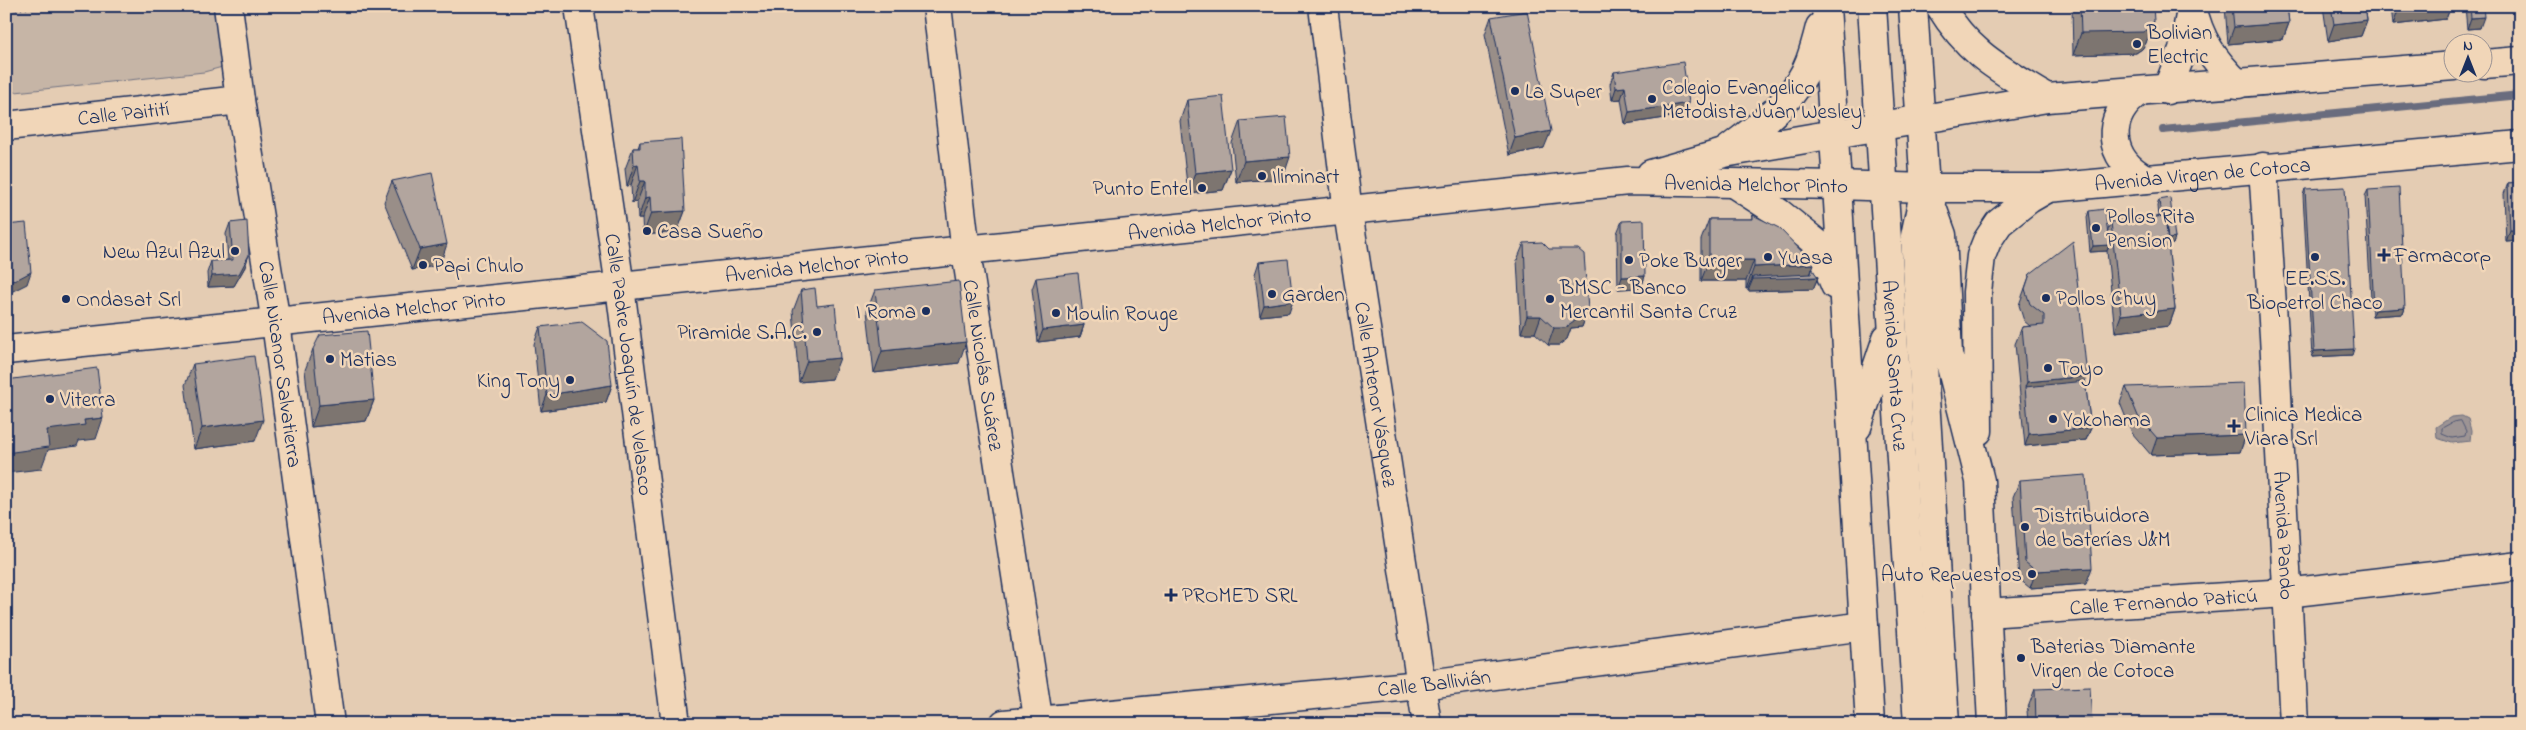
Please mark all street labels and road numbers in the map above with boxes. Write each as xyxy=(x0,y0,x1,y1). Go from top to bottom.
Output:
street label: Calle Paitití xyxy=(76,95,171,135)
street label: Avenida Virgen de Cotoca xyxy=(2093,151,2312,201)
street label: Avenida Melchor Pinto xyxy=(1664,169,1848,203)
street label: Avenida Melchor Pinto xyxy=(1126,201,1313,250)
street label: Calle Padre Joaquín de Velasco xyxy=(595,232,660,498)
street label: Avenida Melchor Pinto xyxy=(724,243,910,292)
street label: Calle Nicanor Salvatierra xyxy=(249,259,308,470)
street label: Calle Nicolás Suárez xyxy=(953,277,1010,453)
street label: Avenida Santa Cruz xyxy=(1873,279,1913,452)
street label: Avenida Melchor Pinto xyxy=(321,285,507,334)
street label: Calle Antenor Vásquez xyxy=(1345,300,1403,490)
street label: Avenida Pando xyxy=(2264,470,2301,601)
street label: Calle Fernando Paticú xyxy=(2069,582,2259,624)
street label: Calle Ballivián xyxy=(1376,663,1493,706)

